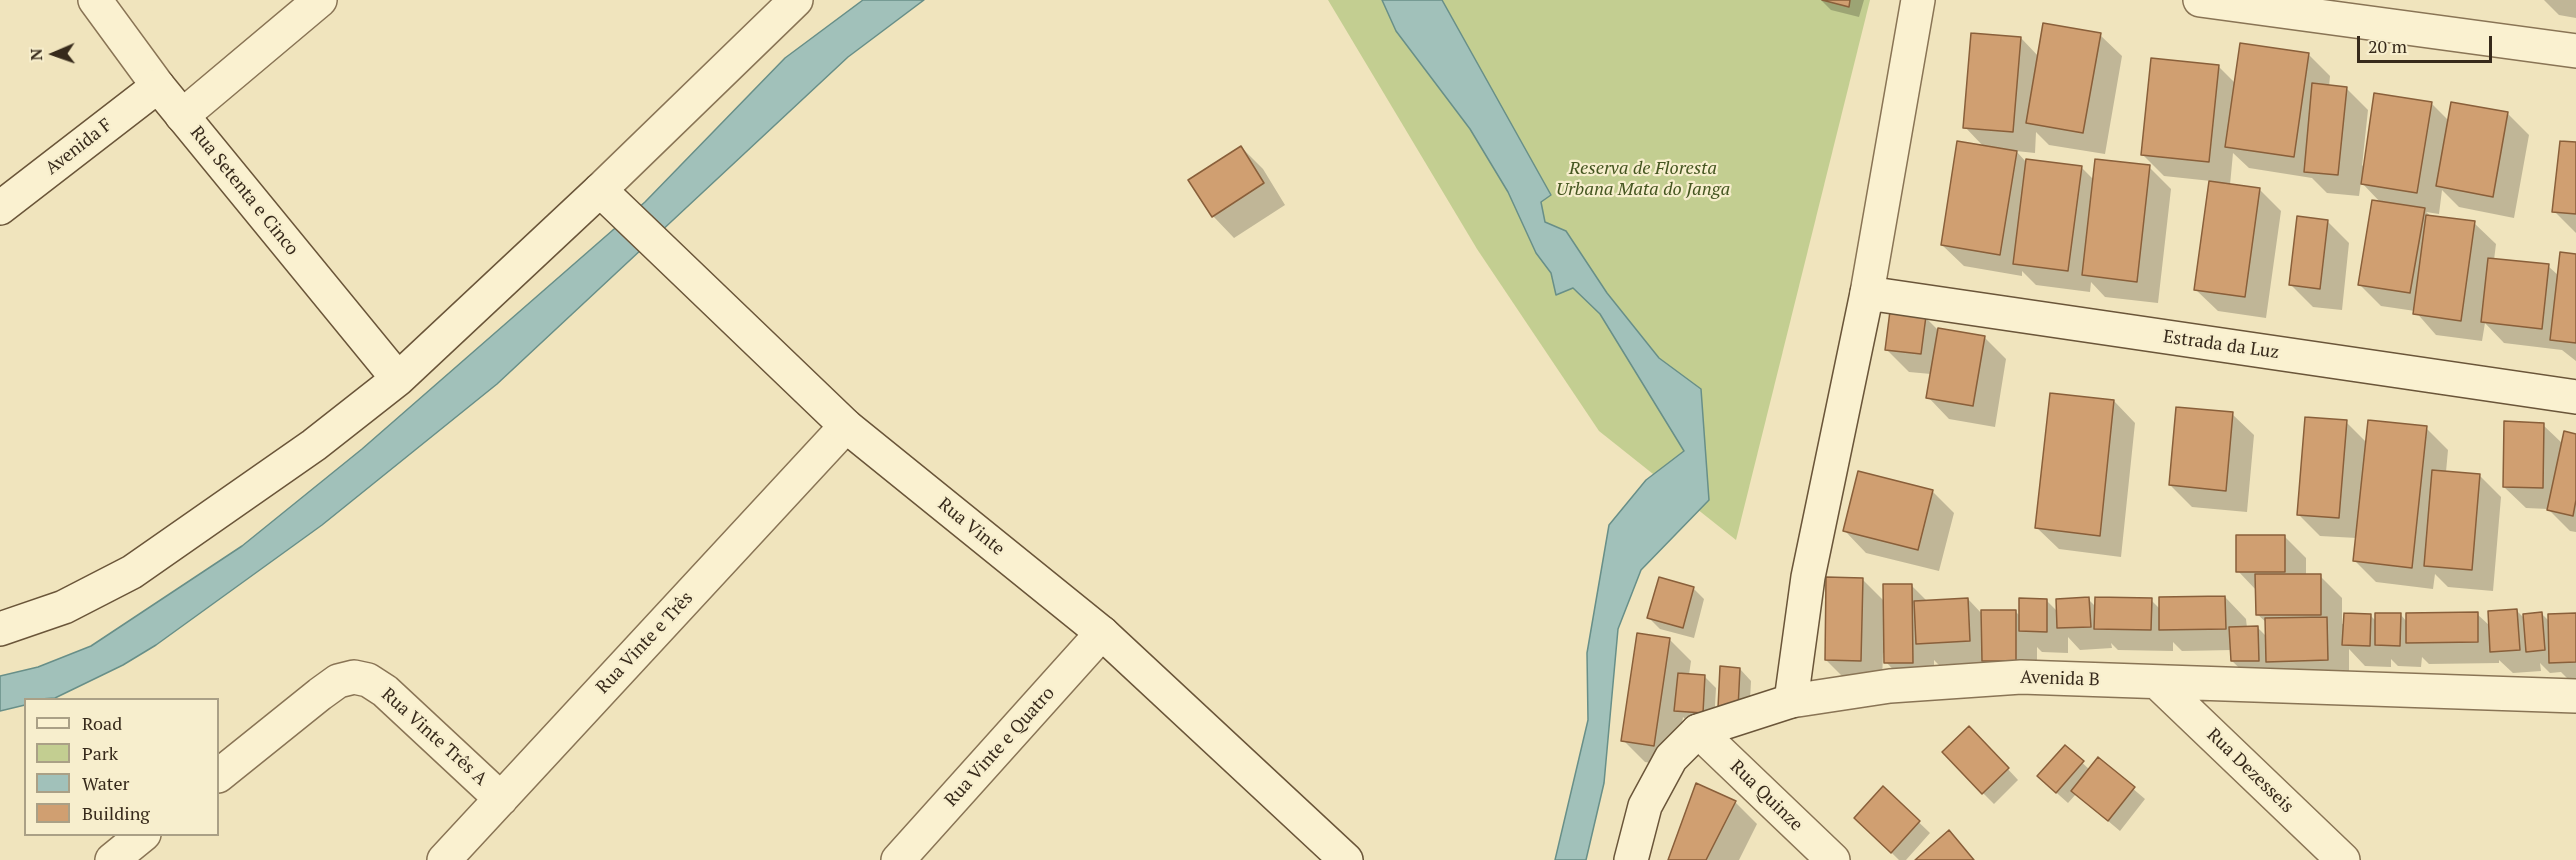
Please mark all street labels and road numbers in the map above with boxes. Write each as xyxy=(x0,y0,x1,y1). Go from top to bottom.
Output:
street label: Avenida F xyxy=(42,114,116,180)
street label: Rua Setenta e Cinco xyxy=(185,122,303,260)
street label: Estrada da Luz xyxy=(2162,326,2280,364)
street label: Rua Vinte xyxy=(933,494,1009,560)
street label: Rua Vinte e Três xyxy=(592,588,698,698)
street label: Avenida B xyxy=(2020,667,2100,691)
street label: Rua Vinte e Quatro xyxy=(941,683,1059,811)
street label: Rua Vinte Três A xyxy=(377,684,491,790)
street label: Rua Dezesseis xyxy=(2202,724,2298,818)
street label: Rua Quinze xyxy=(1725,756,1807,836)

